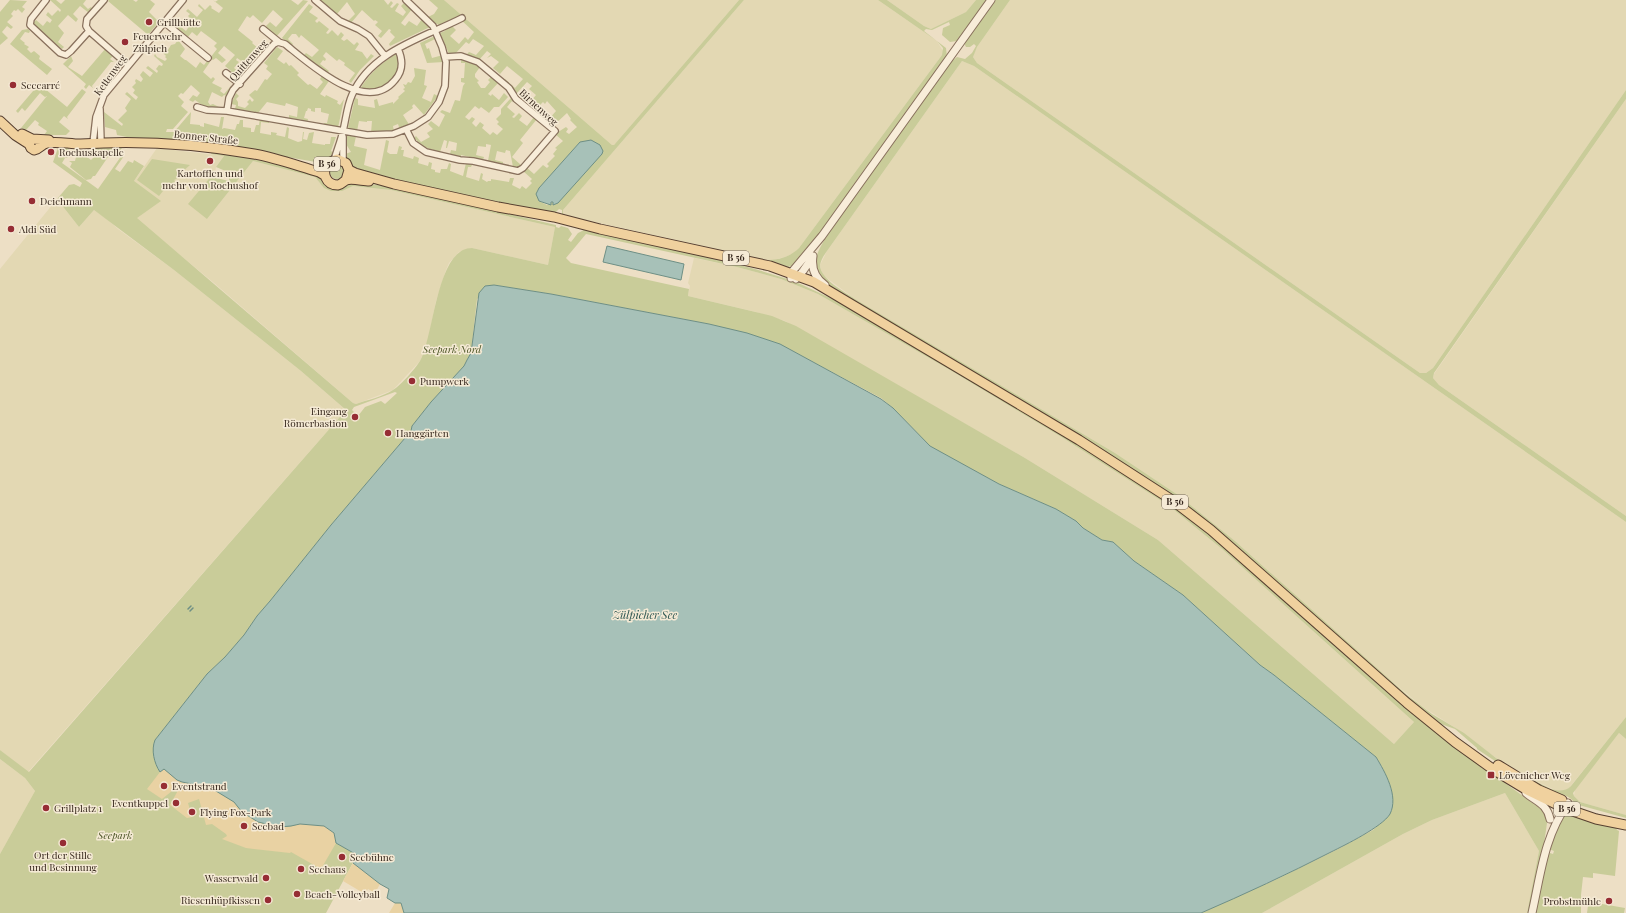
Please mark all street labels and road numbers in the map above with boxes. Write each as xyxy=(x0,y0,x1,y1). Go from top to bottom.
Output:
street label: Quittenweg xyxy=(225,36,271,84)
street label: Kettenweg xyxy=(90,51,130,98)
street label: Birnenweg xyxy=(517,85,562,129)
street label: Bonner Straße xyxy=(173,127,239,147)
road number: B 56 xyxy=(314,157,340,171)
road number: B 56 xyxy=(723,251,749,265)
road number: B 56 xyxy=(1162,495,1188,509)
road number: B 56 xyxy=(1554,802,1580,816)

